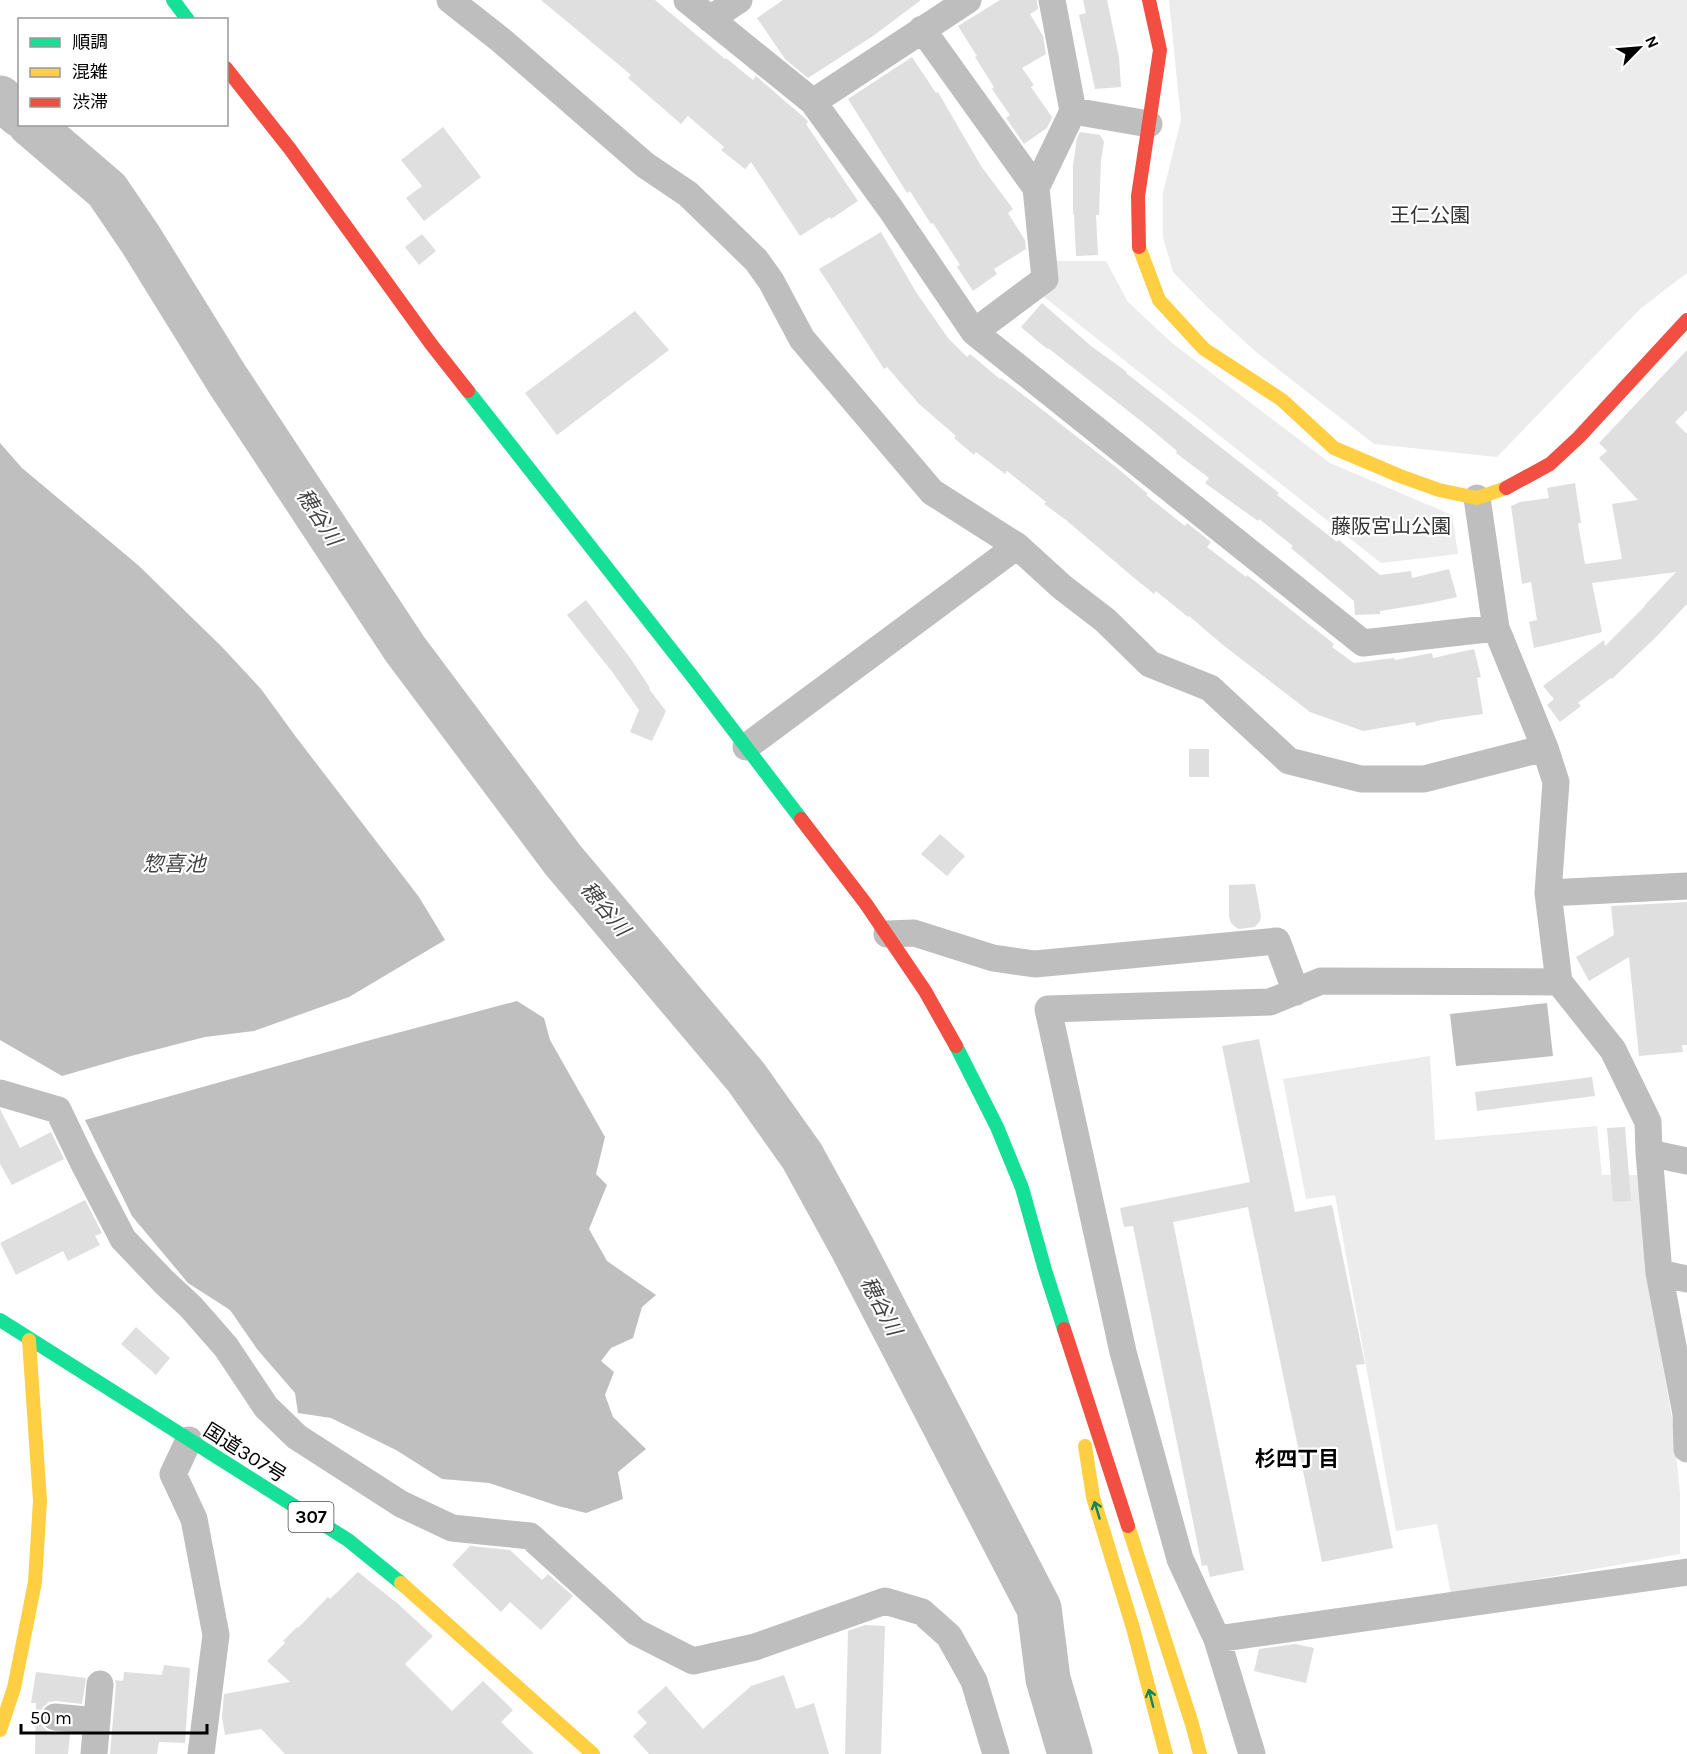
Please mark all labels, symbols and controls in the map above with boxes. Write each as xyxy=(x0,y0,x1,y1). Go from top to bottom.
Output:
legend xyxy=(18,18,228,126)
north arrow xyxy=(1609,18,1669,78)
text: 順調 xyxy=(72,31,108,53)
text: N xyxy=(1641,33,1663,51)
text: 混雑 xyxy=(72,61,108,83)
text: 渋滞 xyxy=(72,91,108,113)
park label: 王仁公園 xyxy=(1390,204,1470,227)
water label: 穂谷川 xyxy=(292,484,347,552)
park label: 藤阪宮山公園 xyxy=(1331,515,1451,538)
water label: 惣喜池 xyxy=(143,852,207,876)
water label: 穂谷川 xyxy=(576,877,636,942)
water label: 穂谷川 xyxy=(856,1273,907,1341)
street label: 国道307号 xyxy=(199,1419,291,1487)
district label: 杉四丁目 xyxy=(1255,1447,1339,1471)
one-way arrow xyxy=(1091,1501,1102,1520)
road number: 307 xyxy=(288,1502,334,1532)
one-way arrow xyxy=(1144,1688,1156,1707)
scale bar xyxy=(21,1697,207,1735)
text: 50 m xyxy=(30,1707,72,1729)

